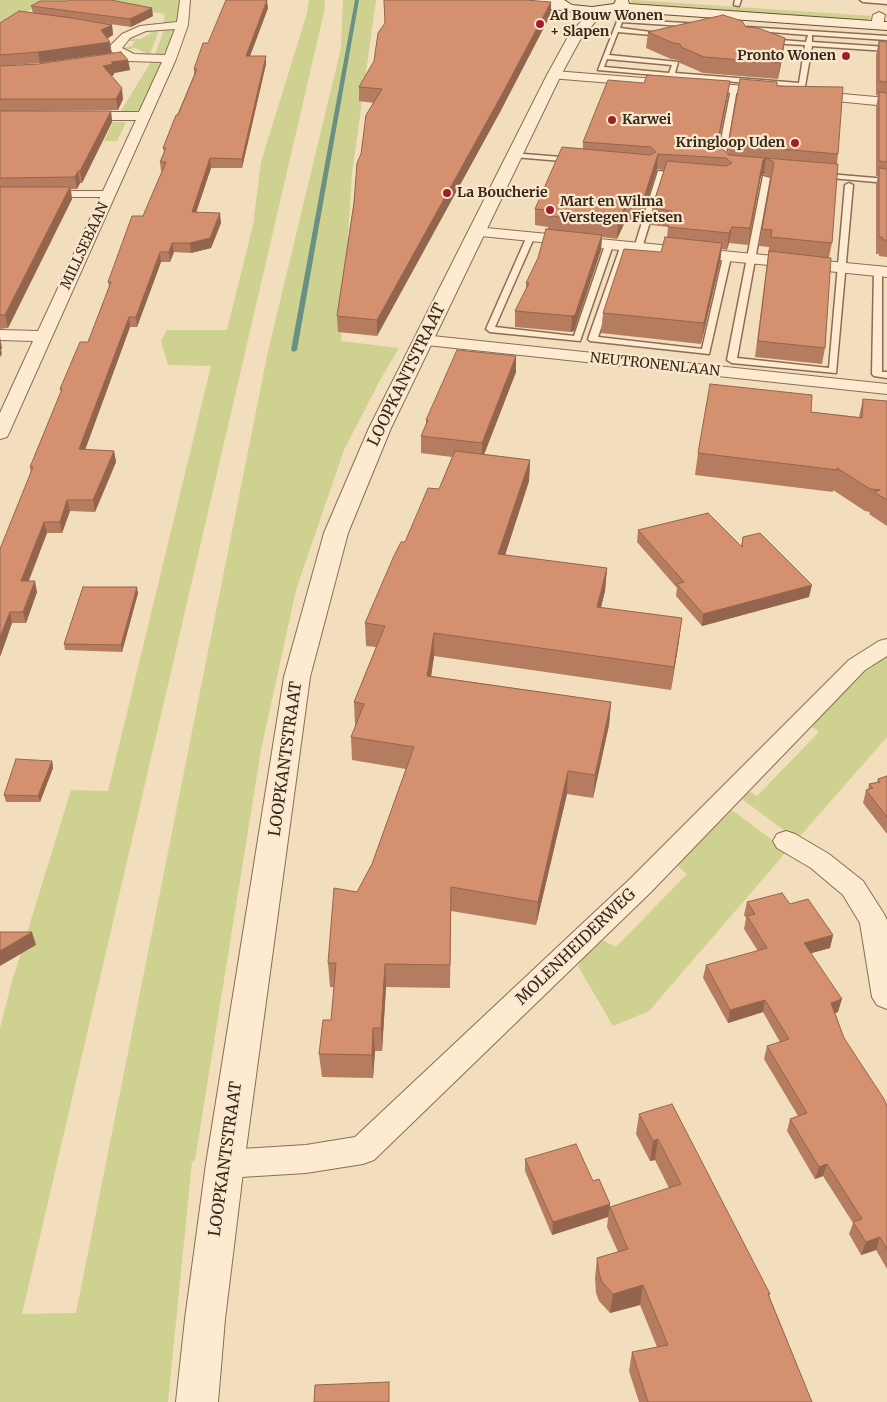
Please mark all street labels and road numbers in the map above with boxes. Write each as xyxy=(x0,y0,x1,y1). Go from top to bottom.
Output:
street label: MILLSEBAAN xyxy=(58,200,112,292)
street label: LOOPKANTSTRAAT xyxy=(364,300,450,450)
street label: NEUTRONENLAAN xyxy=(589,350,721,380)
street label: LOOPKANTSTRAAT xyxy=(266,680,306,838)
street label: MOLENHEIDERWEG xyxy=(512,885,640,1009)
street label: LOOPKANTSTRAAT xyxy=(206,1080,246,1238)

